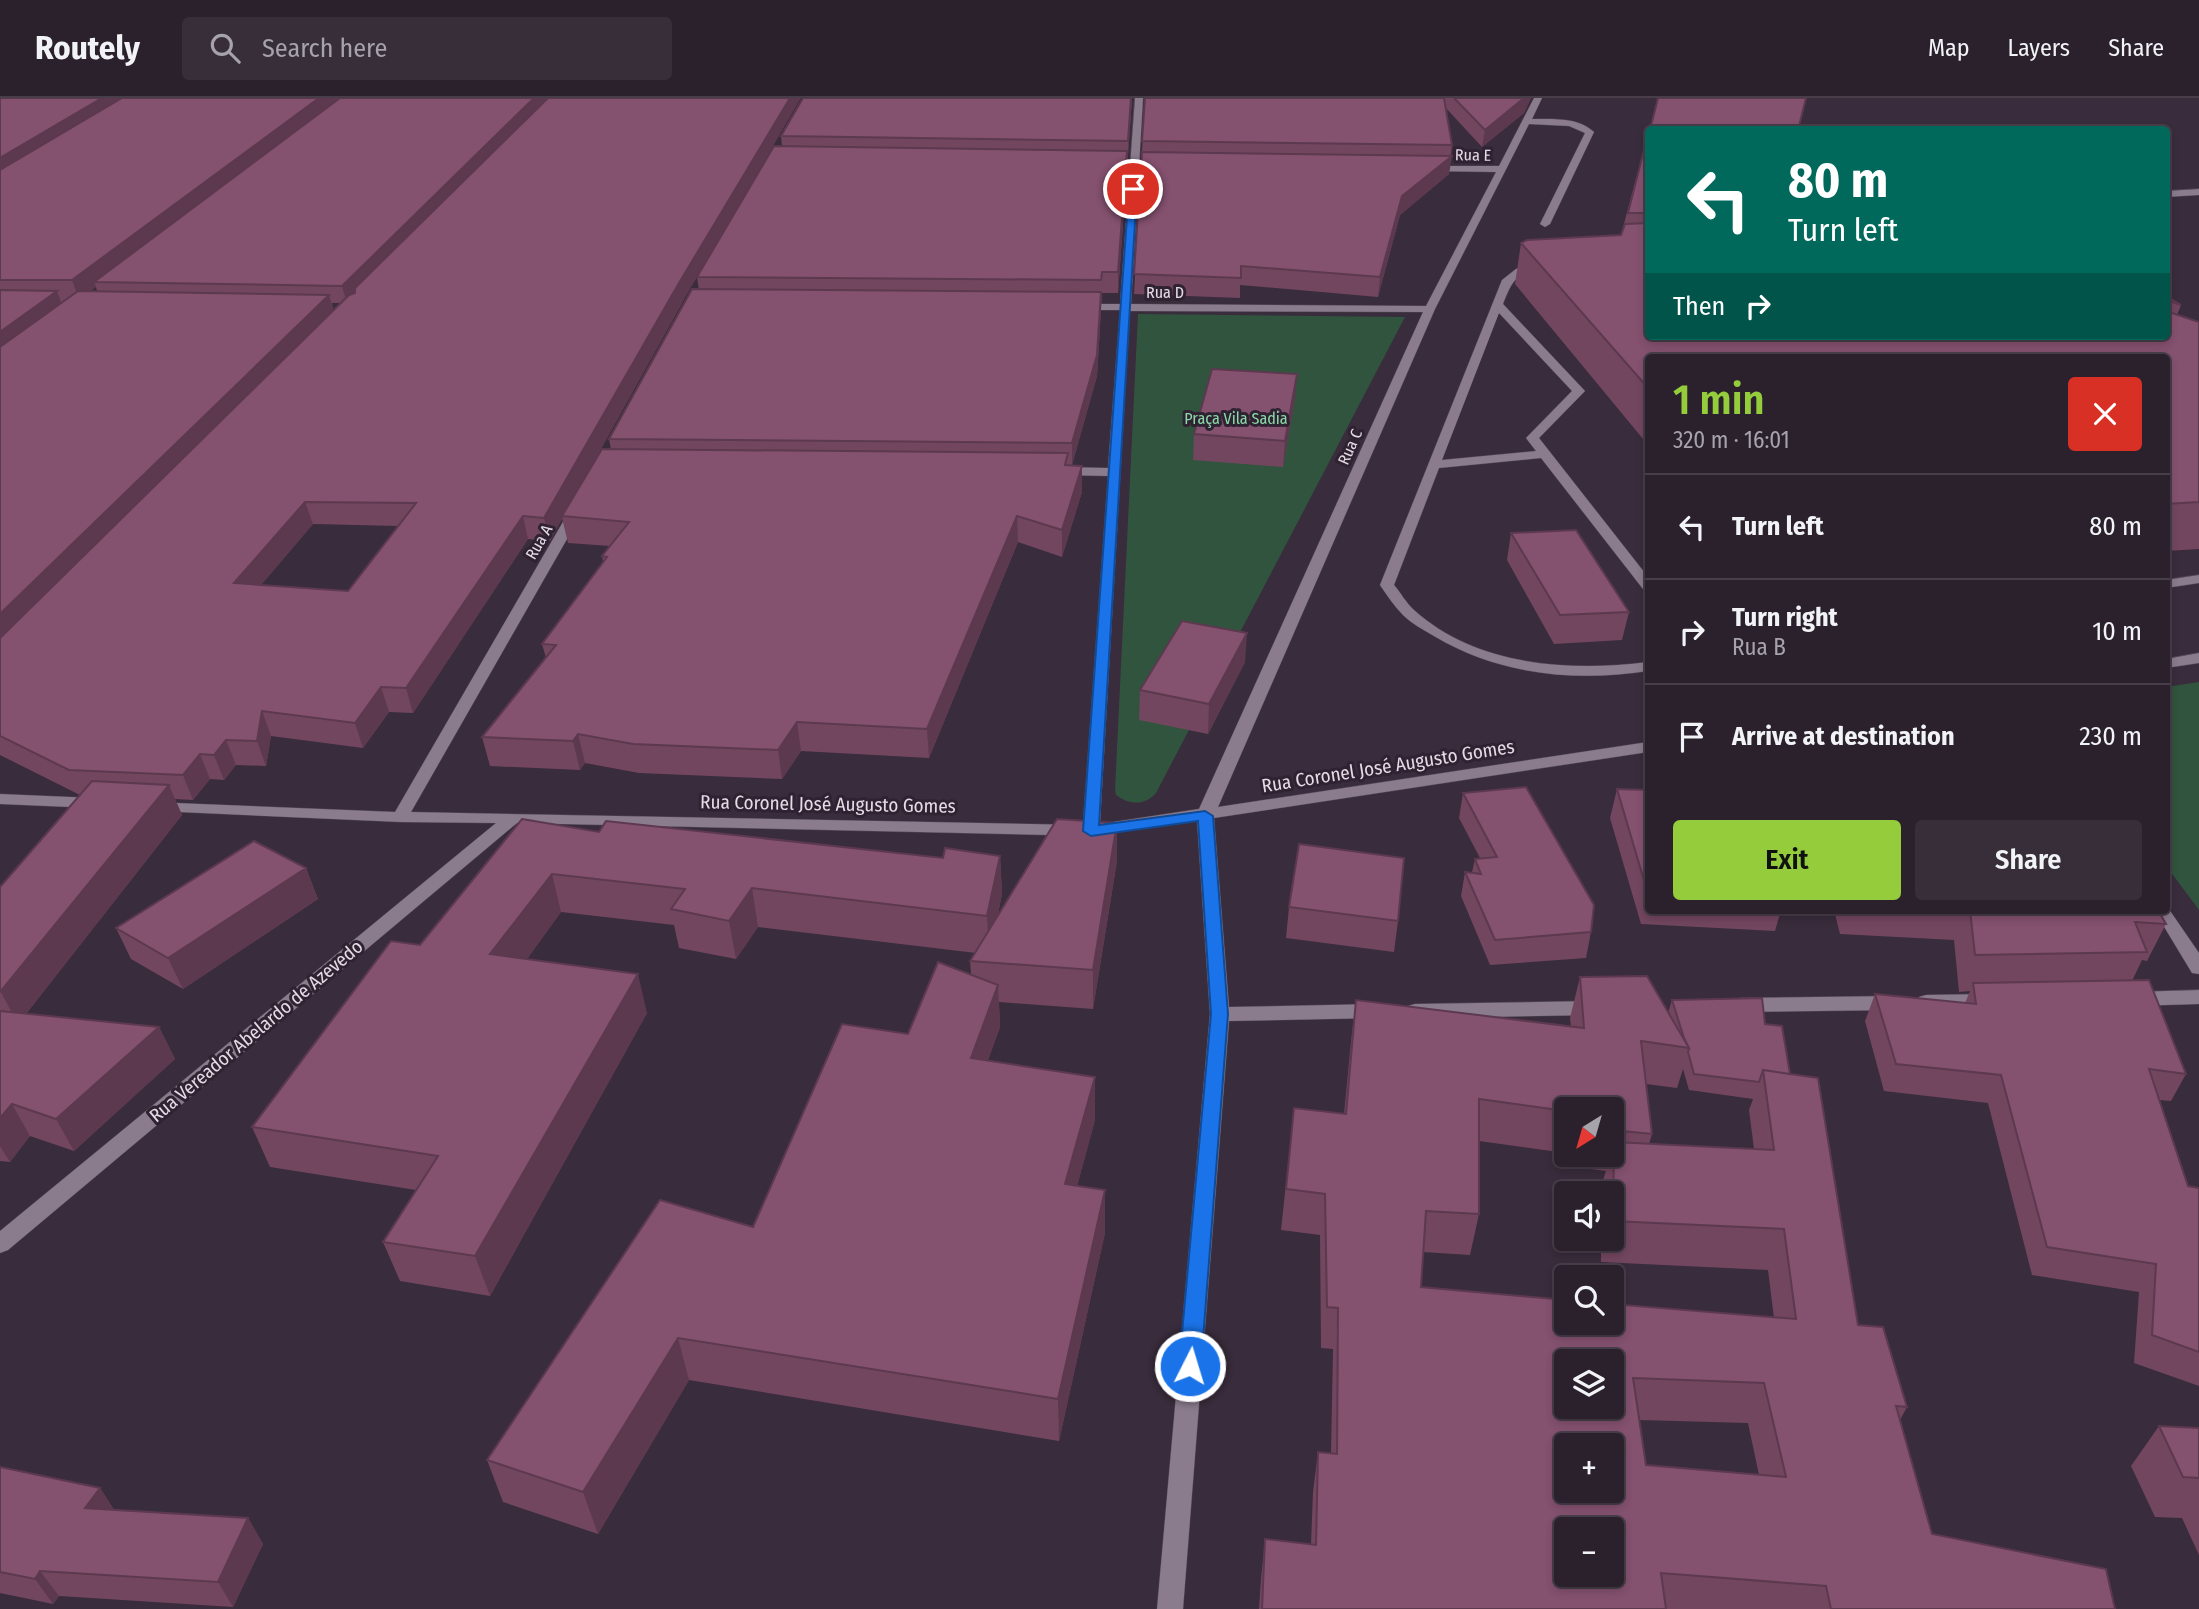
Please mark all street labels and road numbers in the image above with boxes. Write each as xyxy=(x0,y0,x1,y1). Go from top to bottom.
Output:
street label: Rua E xyxy=(1455,145,1491,165)
street label: Rua D xyxy=(1146,283,1184,302)
street label: Rua C xyxy=(1334,426,1366,468)
street label: Rua A xyxy=(521,521,557,563)
street label: Rua Coronel José Augusto Gomes xyxy=(1260,735,1516,797)
street label: Rua Coronel José Augusto Gomes xyxy=(700,790,956,818)
street label: Rua Vereador Abelardo de Azevedo xyxy=(145,935,367,1127)

